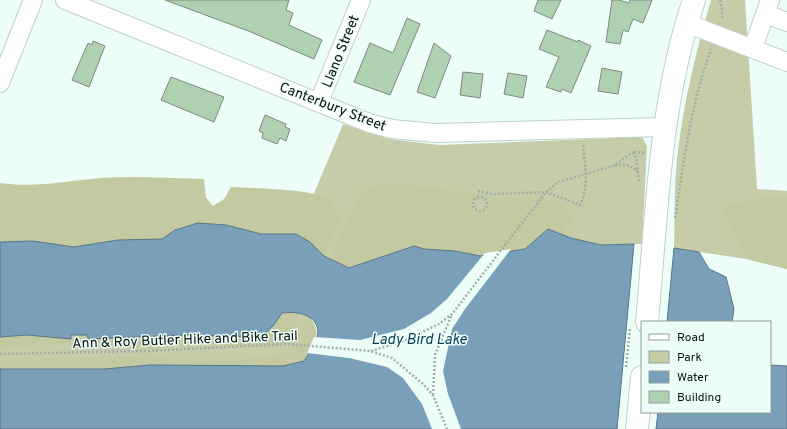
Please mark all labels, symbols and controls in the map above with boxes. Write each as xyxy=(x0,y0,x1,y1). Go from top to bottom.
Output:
street label: Llano Street xyxy=(319,13,364,90)
street label: Canterbury Street xyxy=(277,79,388,136)
legend xyxy=(641,321,771,413)
street label: Ann & Roy Butler Hike and Bike Trail xyxy=(72,328,298,353)
text: Road xyxy=(677,330,705,346)
water label: Lady Bird Lake xyxy=(371,331,467,350)
text: Park xyxy=(677,350,702,366)
text: Water xyxy=(677,370,709,386)
text: Building xyxy=(677,390,721,406)

